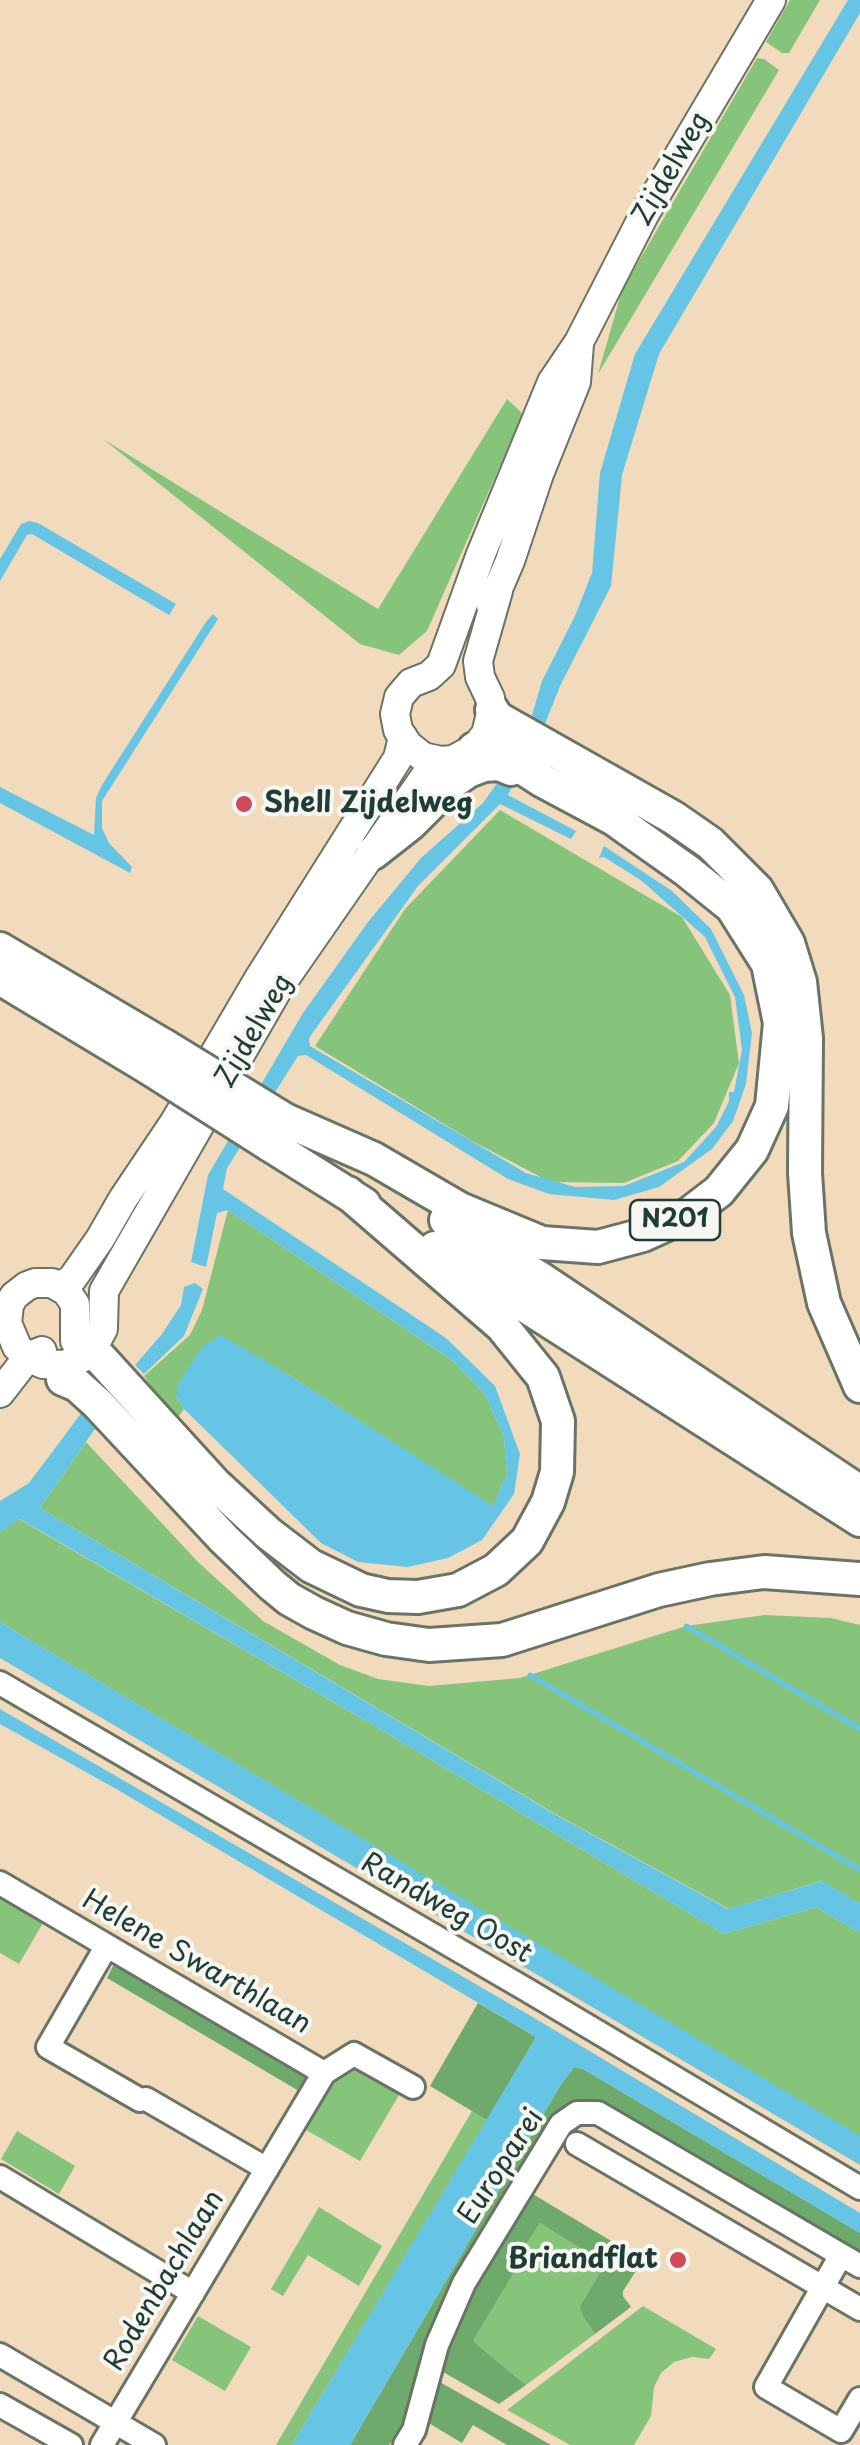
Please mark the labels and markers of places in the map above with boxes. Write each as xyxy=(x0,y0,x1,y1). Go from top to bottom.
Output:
place label: Shell Zijdelweg xyxy=(264,787,473,821)
marker: Shell Zijdelweg xyxy=(233,793,255,815)
place label: Briandflat xyxy=(508,2243,658,2277)
marker: Briandflat xyxy=(667,2249,689,2271)

